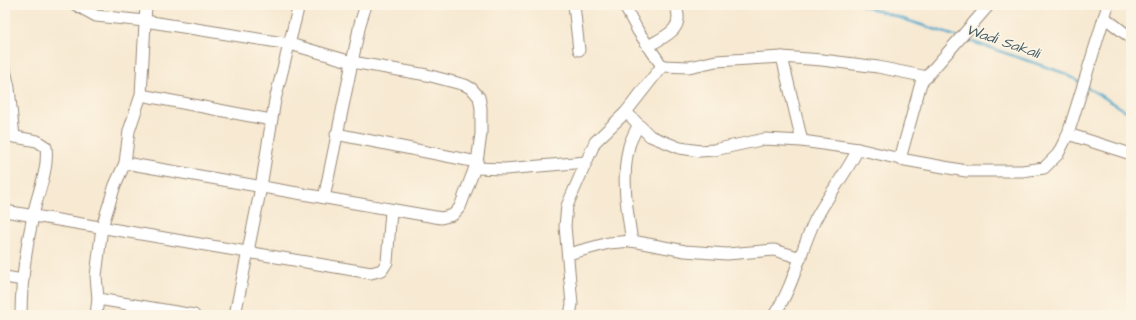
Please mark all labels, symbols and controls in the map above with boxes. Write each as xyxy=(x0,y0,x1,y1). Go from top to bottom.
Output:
water label: Wadi Sakali xyxy=(963,19,1044,64)

